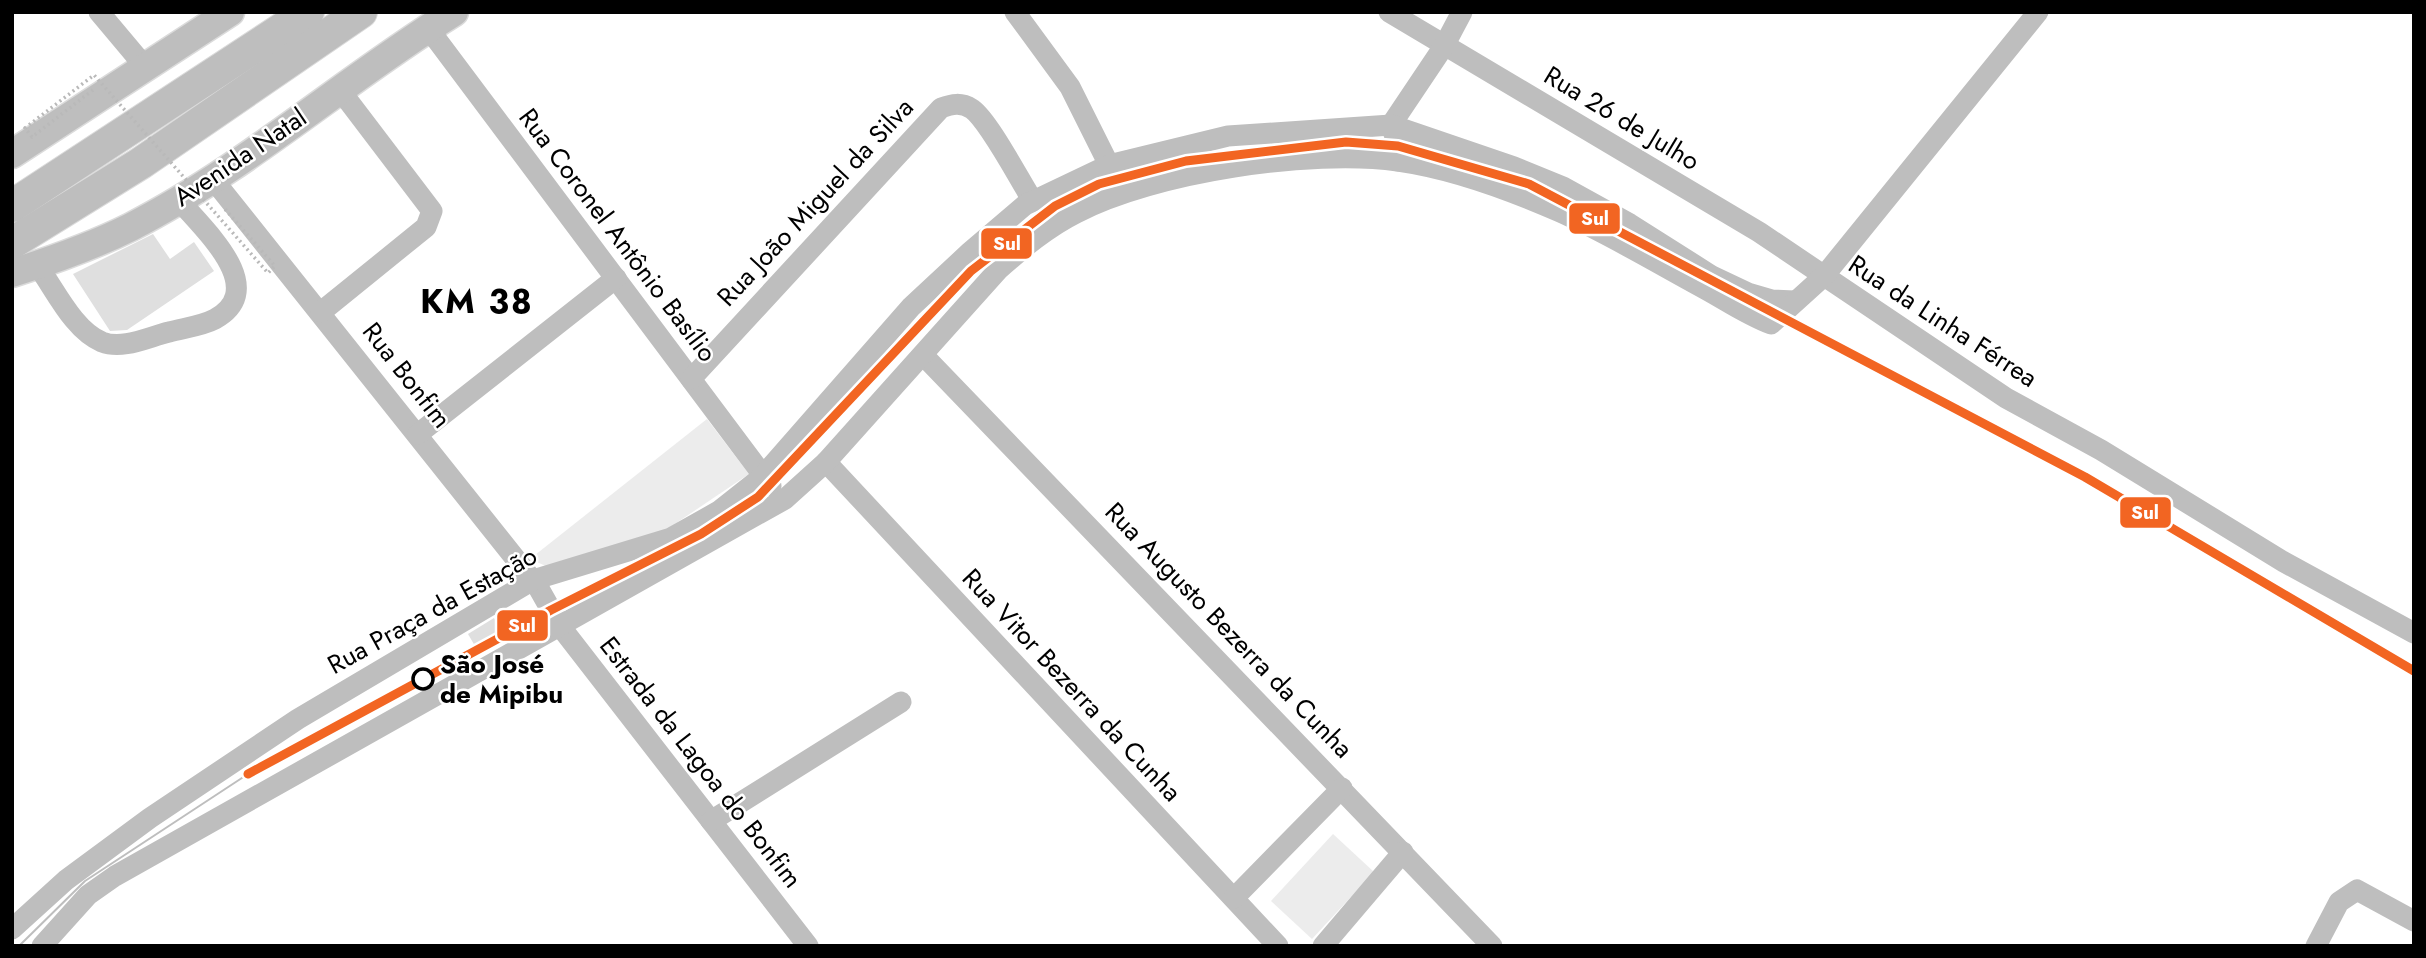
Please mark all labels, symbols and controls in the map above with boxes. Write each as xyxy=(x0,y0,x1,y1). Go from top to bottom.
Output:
street label: Rua 26 de Julho xyxy=(1537,56,1707,180)
street label: Rua João Miguel da Silva xyxy=(708,89,922,315)
street label: Avenida Natal xyxy=(166,98,314,216)
street label: Rua Coronel Antônio Basílio xyxy=(510,100,726,370)
line badge: Sul xyxy=(1568,202,1621,235)
text: Sul xyxy=(1581,205,1609,232)
line badge: Sul xyxy=(980,227,1033,260)
text: Sul xyxy=(993,230,1021,257)
street label: Rua da Linha Férrea xyxy=(1841,246,2045,396)
district label: KM 38 xyxy=(420,278,534,325)
street label: Rua Bonfim xyxy=(353,314,461,436)
street label: Rua Augusto Bezerra da Cunha xyxy=(1096,493,1362,767)
line badge: Sul xyxy=(2119,496,2172,529)
text: Sul xyxy=(2131,499,2159,526)
street label: Rua Praça da Estação xyxy=(320,537,544,683)
street label: Rua Vitor Bezerra da Cunha xyxy=(954,560,1190,810)
line badge: Sul xyxy=(496,609,549,642)
text: Sul xyxy=(508,612,536,639)
street label: Estrada da Lagoa do Bonfim xyxy=(591,628,811,896)
place label: São José de Mipibu xyxy=(440,645,563,713)
marker: São José de Mipibu xyxy=(412,668,434,690)

